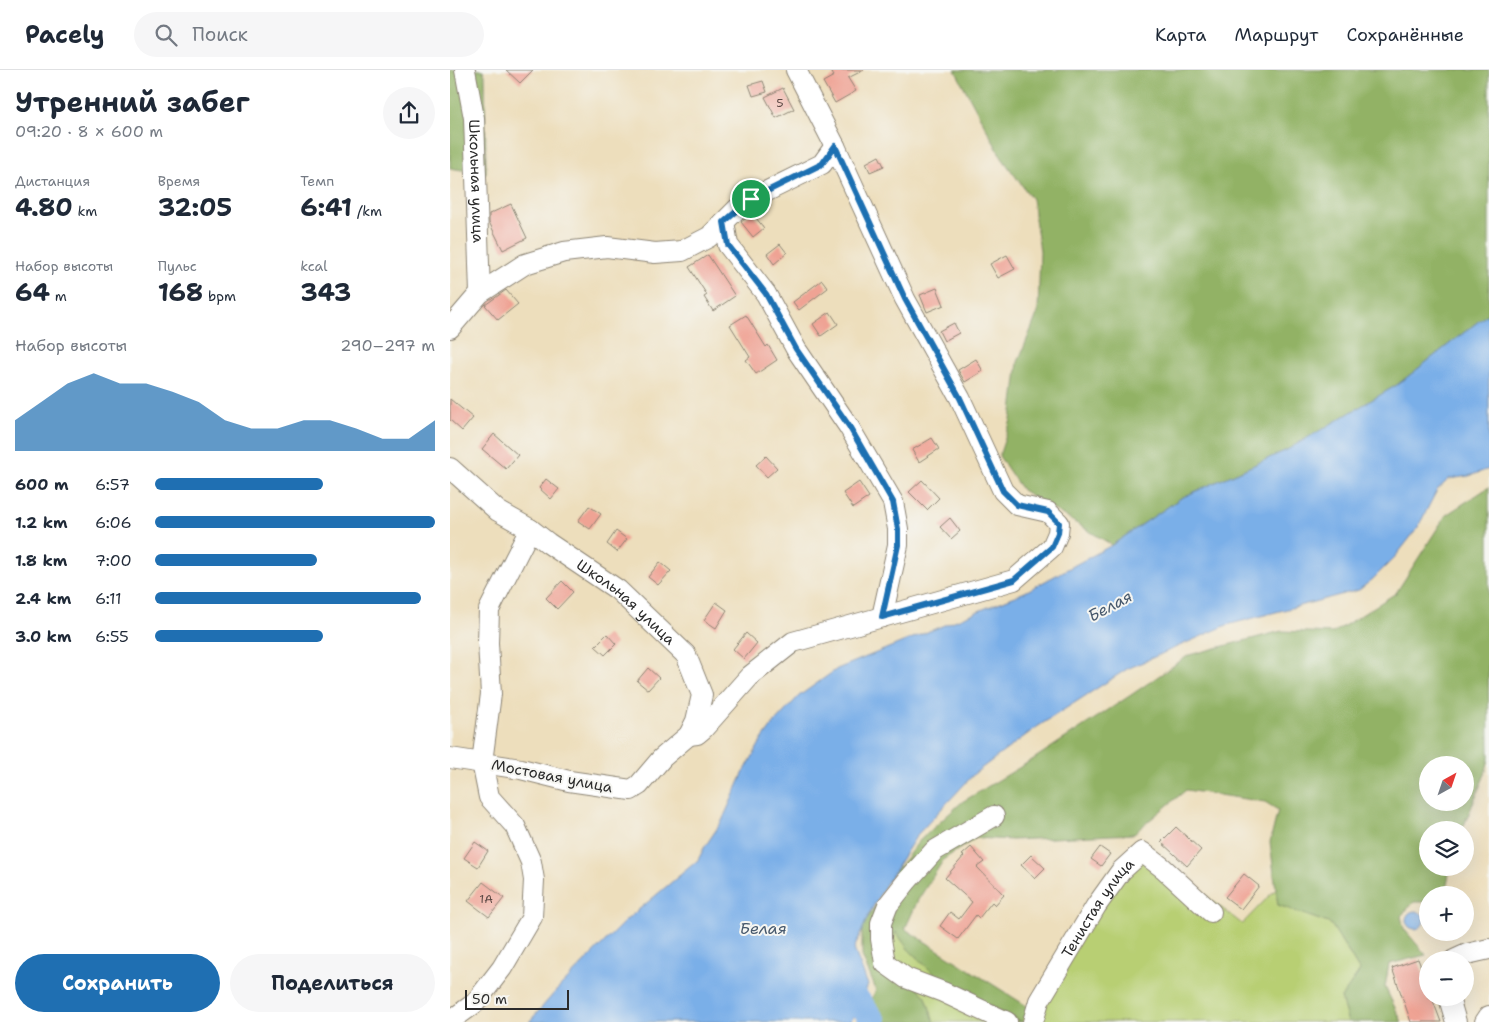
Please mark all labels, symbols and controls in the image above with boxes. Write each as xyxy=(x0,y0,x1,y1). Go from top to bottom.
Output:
search box xyxy=(134,12,484,57)
text: Pacely xyxy=(25,19,104,51)
icon: search xyxy=(152,21,180,49)
text: Поиск xyxy=(192,22,248,47)
text: Карта xyxy=(1155,23,1206,47)
text: Маршрут xyxy=(1234,23,1318,47)
text: Сохранённые xyxy=(1346,23,1464,47)
text: Утренний забег xyxy=(15,83,250,121)
button: share xyxy=(383,87,435,139)
house number: 5 xyxy=(776,95,784,111)
street label: Школьная улица xyxy=(464,119,488,244)
text: 09:20 · 8 × 600 m xyxy=(15,121,163,142)
text: Дистанция xyxy=(15,172,90,190)
text: Время xyxy=(158,172,200,190)
text: Темп xyxy=(300,172,334,190)
pin xyxy=(730,178,772,220)
icon: arrive xyxy=(737,185,765,213)
text: 4.80 xyxy=(15,190,73,224)
text: 32:05 xyxy=(158,190,232,224)
text: 6:41 xyxy=(300,190,352,224)
text: km xyxy=(73,202,97,220)
text: /km xyxy=(352,202,382,220)
text: Набор высоты xyxy=(15,257,113,275)
text: Пульс xyxy=(158,257,197,275)
text: kcal xyxy=(300,257,328,275)
text: 64 xyxy=(15,275,50,309)
text: 168 xyxy=(158,275,203,309)
text: 343 xyxy=(300,275,351,309)
text: m xyxy=(50,287,67,305)
text: bpm xyxy=(203,287,236,305)
text: Набор высоты xyxy=(15,335,127,356)
text: 290–297 m xyxy=(340,335,435,356)
text: 600 m xyxy=(15,474,69,495)
text: 6:57 xyxy=(95,474,130,495)
text: 1.2 km xyxy=(15,512,68,533)
text: 6:06 xyxy=(95,512,132,533)
text: 1.8 km xyxy=(15,550,67,571)
text: 7:00 xyxy=(95,550,132,571)
street label: Школьная улица xyxy=(573,555,680,650)
water label: Белая xyxy=(1084,586,1136,626)
text: 2.4 km xyxy=(15,588,71,609)
text: 6:11 xyxy=(95,588,122,609)
text: 3.0 km xyxy=(15,626,71,647)
text: 6:55 xyxy=(95,626,129,647)
street label: Мостовая улица xyxy=(490,754,615,798)
north arrow xyxy=(1419,756,1474,811)
map controls xyxy=(1419,756,1474,1006)
button: layers xyxy=(1419,821,1474,876)
street label: Тенистая улица xyxy=(1057,853,1139,962)
button: + xyxy=(1419,886,1474,941)
house number: 1А xyxy=(479,891,493,907)
water label: Белая xyxy=(739,918,787,939)
button: − xyxy=(1419,951,1474,1006)
button: Сохранить xyxy=(15,954,220,1012)
button: Поделиться xyxy=(230,954,435,1012)
scale bar xyxy=(465,987,569,1010)
text: 50 m xyxy=(472,990,507,1008)

